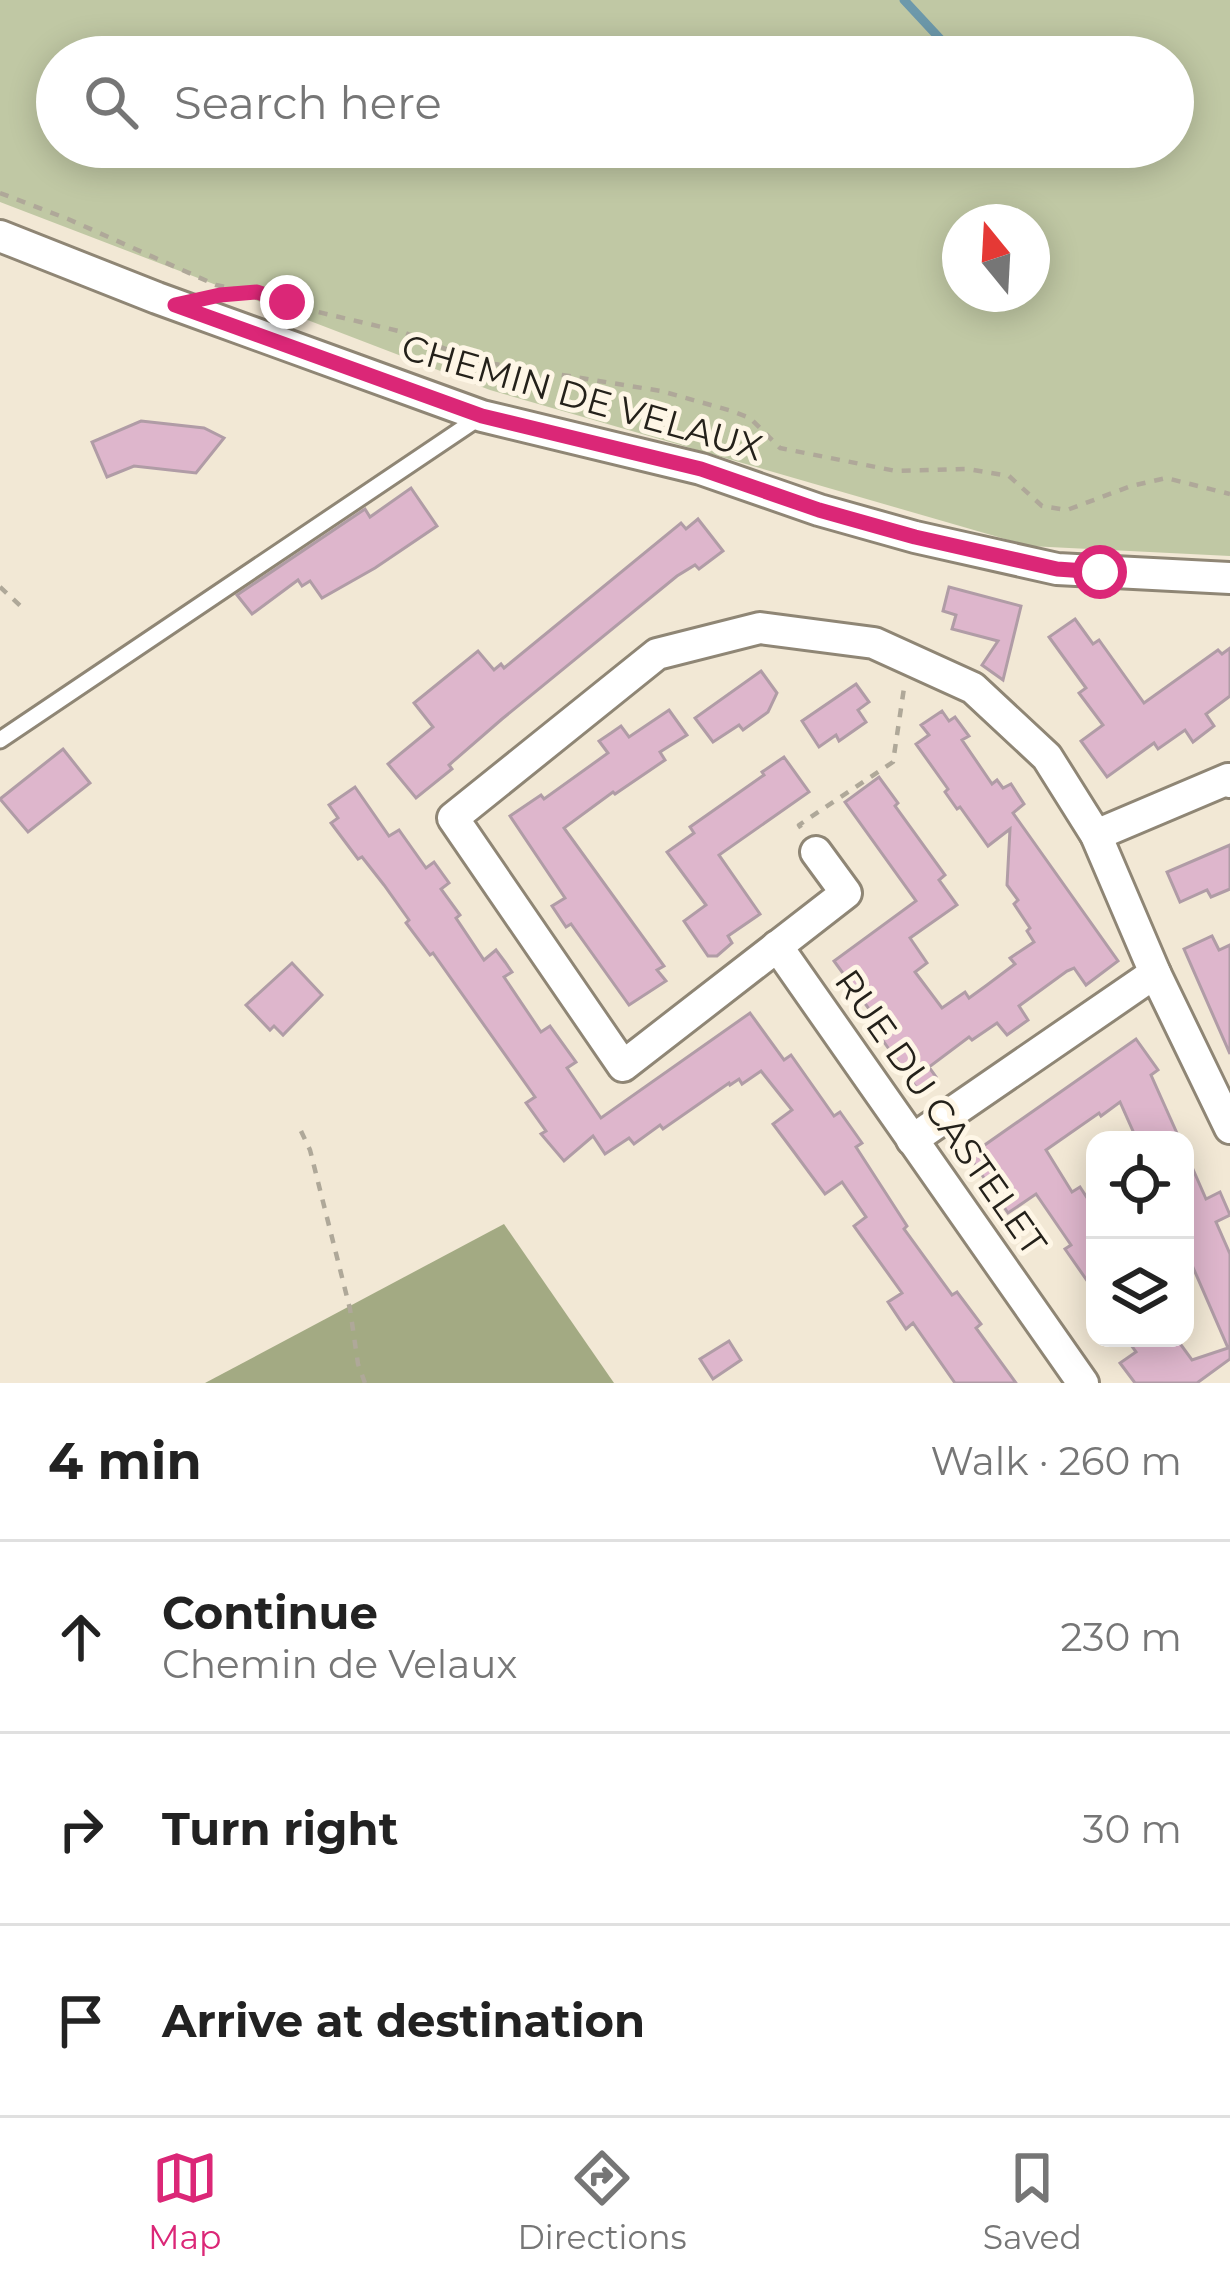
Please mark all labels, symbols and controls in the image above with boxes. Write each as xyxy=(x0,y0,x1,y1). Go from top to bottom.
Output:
search box xyxy=(36,36,1194,168)
icon: search xyxy=(78,69,144,135)
text: Search here xyxy=(174,75,442,130)
north arrow xyxy=(942,204,1050,312)
route end xyxy=(260,275,314,329)
street label: CHEMIN DE VELAUX xyxy=(397,324,767,470)
route start xyxy=(1073,545,1127,599)
street label: RUE DU CASTELET xyxy=(826,961,1056,1264)
map controls xyxy=(1086,1131,1194,1347)
button: locate xyxy=(1086,1131,1194,1239)
button: layers xyxy=(1086,1239,1194,1347)
text: 4 min xyxy=(48,1430,202,1492)
text: Walk · 260 m xyxy=(930,1437,1182,1485)
text: Continue xyxy=(162,1585,378,1640)
icon: ahead xyxy=(48,1604,114,1670)
text: 230 m xyxy=(1060,1613,1182,1661)
text: Chemin de Velaux xyxy=(162,1640,517,1688)
icon: right xyxy=(48,1796,114,1862)
text: Turn right xyxy=(162,1801,398,1856)
text: 30 m xyxy=(1083,1805,1182,1853)
icon: arrive xyxy=(48,1988,114,2054)
text: Arrive at destination xyxy=(162,1993,645,2048)
tab: Map xyxy=(148,2145,221,2257)
tab: Directions xyxy=(518,2145,687,2257)
tab: Saved xyxy=(983,2145,1082,2257)

